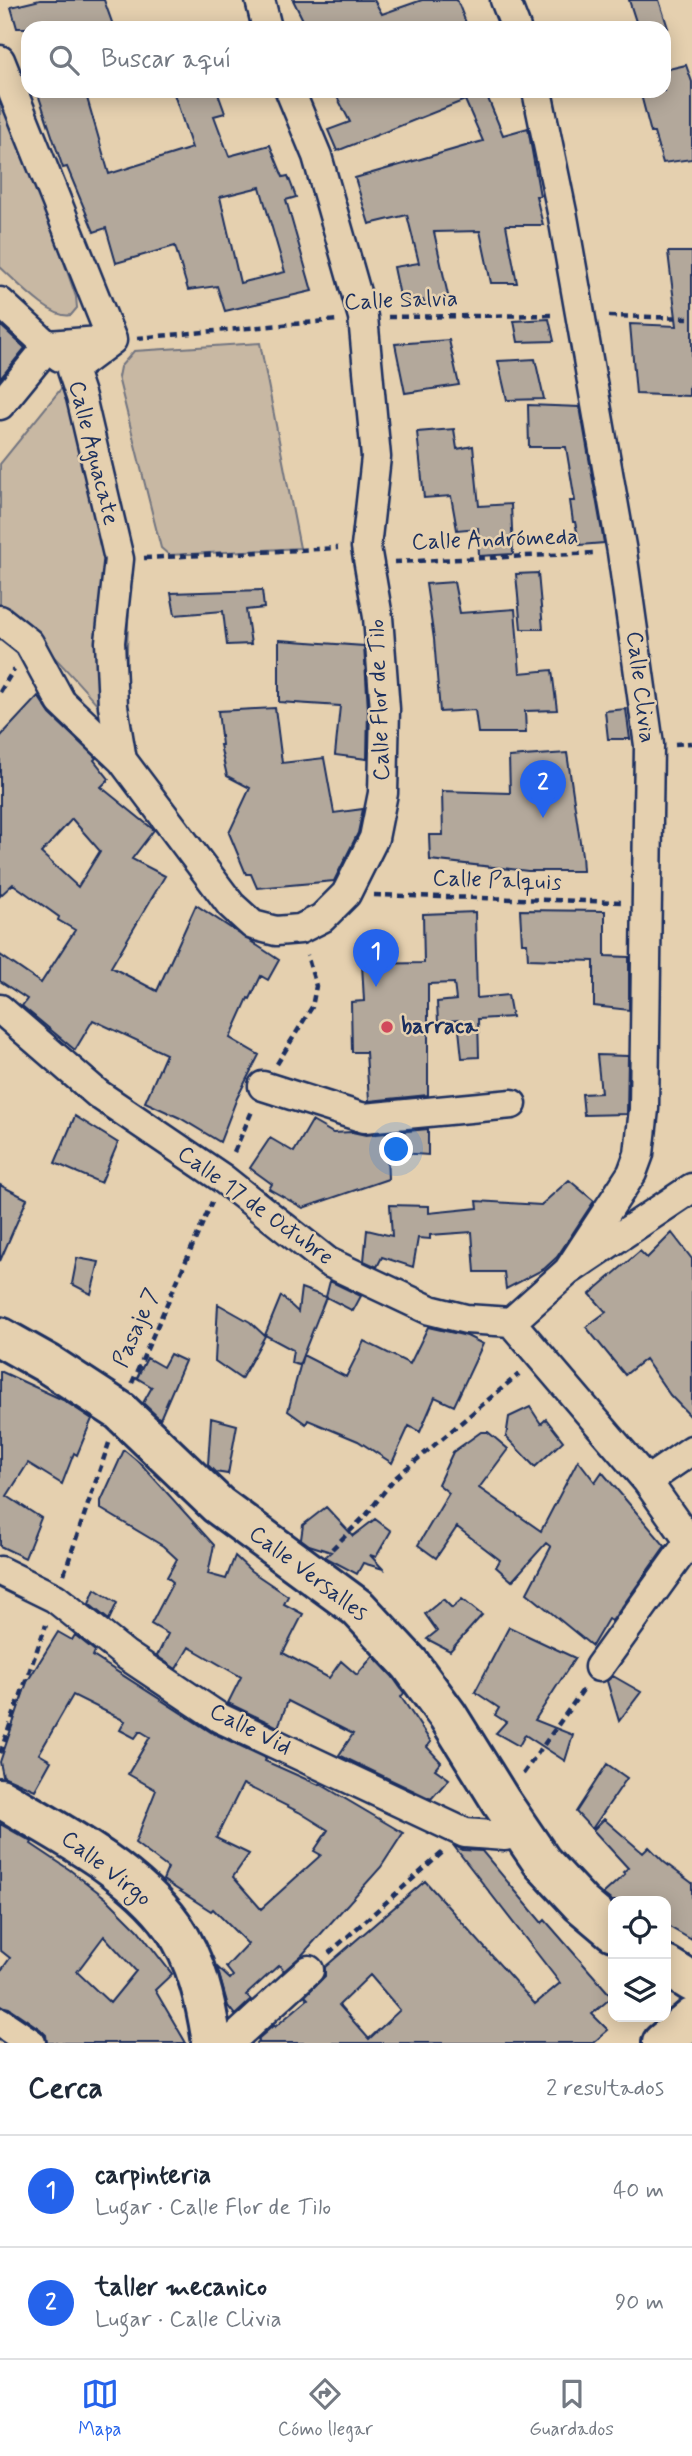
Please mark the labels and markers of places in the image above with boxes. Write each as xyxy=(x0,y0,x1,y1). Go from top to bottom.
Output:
pin: 2 xyxy=(520,760,566,818)
pin: 1 xyxy=(353,929,399,987)
place label: barraca xyxy=(401,1012,479,1042)
marker: barraca xyxy=(379,1019,395,1035)

